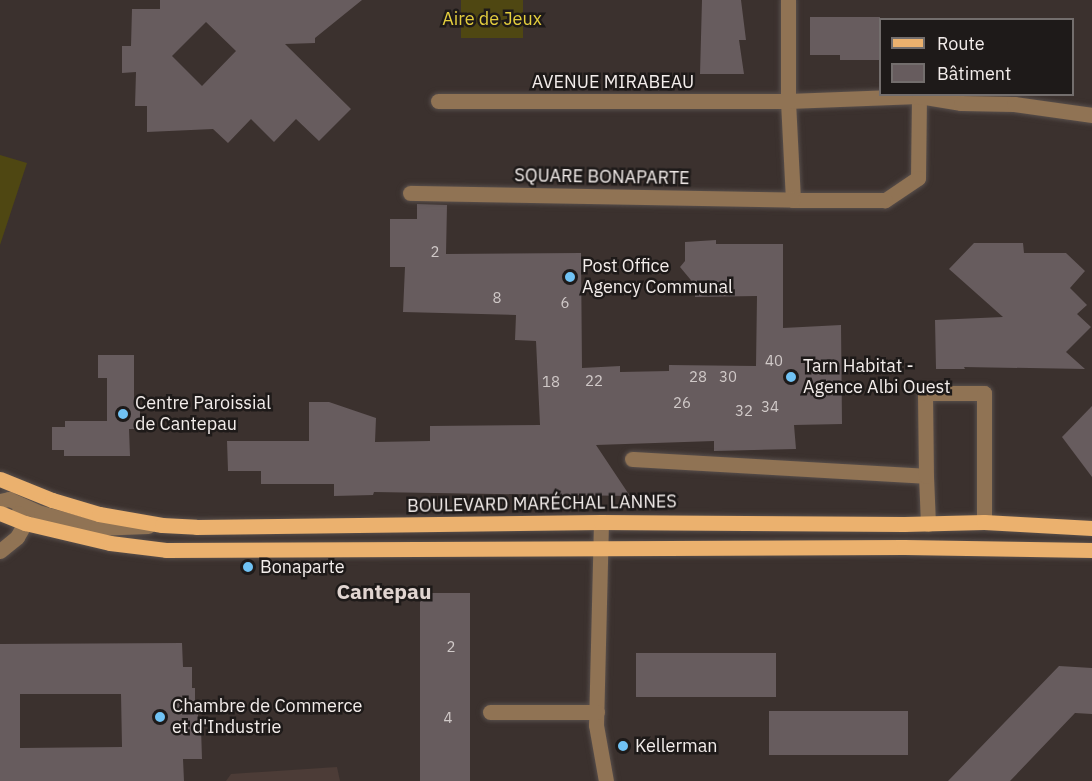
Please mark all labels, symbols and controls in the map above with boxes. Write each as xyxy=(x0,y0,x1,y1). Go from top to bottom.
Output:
park label: Aire de Jeux xyxy=(442,8,542,30)
legend xyxy=(879,18,1074,96)
text: Route xyxy=(937,32,985,55)
text: Bâtiment xyxy=(937,62,1011,85)
street label: AVENUE MIRABEAU xyxy=(532,71,694,93)
street label: SQUARE BONAPARTE xyxy=(514,165,690,189)
house number: 2 xyxy=(431,243,439,261)
place label: Post Office Agency Communal xyxy=(582,256,733,298)
marker: Post Office Agency Communal xyxy=(563,270,577,284)
house number: 8 xyxy=(493,289,501,307)
house number: 6 xyxy=(561,294,569,312)
house number: 40 xyxy=(765,352,783,370)
place label: Tarn Habitat - Agence Albi Ouest xyxy=(803,356,951,398)
house number: 28 xyxy=(689,368,707,386)
house number: 30 xyxy=(719,368,737,386)
marker: Tarn Habitat - Agence Albi Ouest xyxy=(784,370,798,384)
house number: 22 xyxy=(585,372,603,390)
house number: 18 xyxy=(542,373,560,391)
place label: Centre Paroissial de Cantepau xyxy=(135,393,271,436)
house number: 26 xyxy=(673,394,691,412)
house number: 34 xyxy=(761,398,779,416)
house number: 32 xyxy=(735,402,753,420)
marker: Centre Paroissial de Cantepau xyxy=(116,407,130,421)
street label: BOULEVARD MARÉCHAL LANNES xyxy=(407,491,677,517)
place label: Bonaparte xyxy=(260,556,345,578)
marker: Bonaparte xyxy=(241,560,255,574)
district label: Cantepau xyxy=(336,578,432,604)
house number: 2 xyxy=(447,638,455,656)
place label: Chambre de Commerce et d'Industrie xyxy=(172,696,362,738)
house number: 4 xyxy=(444,709,452,727)
marker: Chambre de Commerce et d'Industrie xyxy=(153,710,167,724)
place label: Kellerman xyxy=(635,735,718,757)
marker: Kellerman xyxy=(616,739,630,753)

